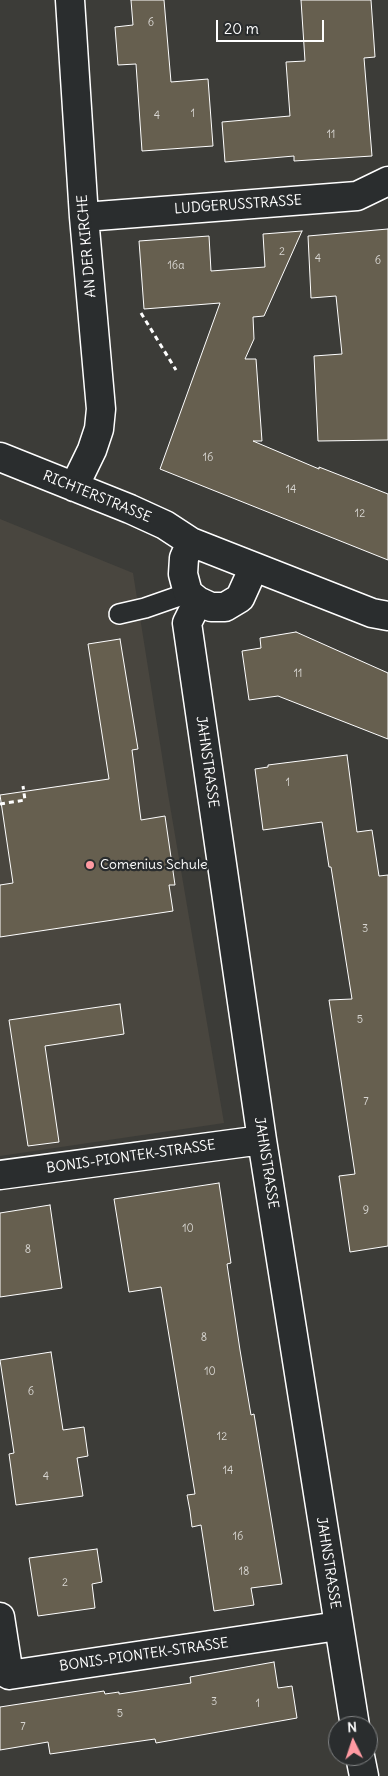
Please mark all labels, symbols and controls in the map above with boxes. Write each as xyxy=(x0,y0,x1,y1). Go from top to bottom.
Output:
scale bar xyxy=(218,10,326,42)
house number: 6 xyxy=(148,16,154,30)
text: 20 m xyxy=(224,19,259,38)
house number: 1 xyxy=(191,107,195,121)
house number: 4 xyxy=(154,109,160,123)
house number: 11 xyxy=(327,128,335,142)
street label: LUDGERUSSTRASSE xyxy=(174,192,302,218)
street label: AN DER KIRCHE xyxy=(74,194,100,298)
house number: 2 xyxy=(279,245,285,259)
house number: 4 xyxy=(315,252,321,266)
house number: 6 xyxy=(375,254,381,268)
house number: 16a xyxy=(168,259,184,273)
house number: 16 xyxy=(203,451,213,465)
street label: RICHTERSTRASSE xyxy=(40,468,154,526)
house number: 14 xyxy=(286,483,296,497)
house number: 12 xyxy=(355,507,365,521)
house number: 11 xyxy=(294,667,302,681)
street label: JAHNSTRASSE xyxy=(192,715,222,809)
house number: 1 xyxy=(286,776,290,790)
place label: Comenius Schule xyxy=(100,857,208,873)
marker: Comenius Schule xyxy=(84,859,96,871)
house number: 3 xyxy=(362,922,368,936)
house number: 5 xyxy=(357,1013,363,1027)
house number: 7 xyxy=(363,1095,369,1109)
street label: JAHNSTRASSE xyxy=(250,1116,282,1210)
street label: BONIS-PIONTEK-STRASSE xyxy=(45,1137,217,1177)
house number: 9 xyxy=(363,1204,369,1218)
house number: 10 xyxy=(182,1222,194,1236)
house number: 8 xyxy=(25,1243,31,1257)
house number: 8 xyxy=(201,1331,207,1345)
house number: 10 xyxy=(204,1365,216,1379)
house number: 6 xyxy=(28,1385,34,1399)
house number: 12 xyxy=(217,1430,227,1444)
house number: 14 xyxy=(223,1464,233,1478)
house number: 4 xyxy=(43,1470,49,1484)
street label: JAHNSTRASSE xyxy=(312,1516,344,1610)
house number: 16 xyxy=(233,1530,243,1544)
house number: 18 xyxy=(239,1565,249,1579)
house number: 2 xyxy=(62,1576,68,1590)
street label: BONIS-PIONTEK-STRASSE xyxy=(58,1635,230,1675)
house number: 3 xyxy=(211,1695,217,1709)
house number: 1 xyxy=(256,1697,260,1711)
house number: 5 xyxy=(117,1707,123,1721)
north arrow xyxy=(328,1716,378,1766)
text: N xyxy=(347,1718,357,1736)
house number: 7 xyxy=(20,1720,26,1734)

